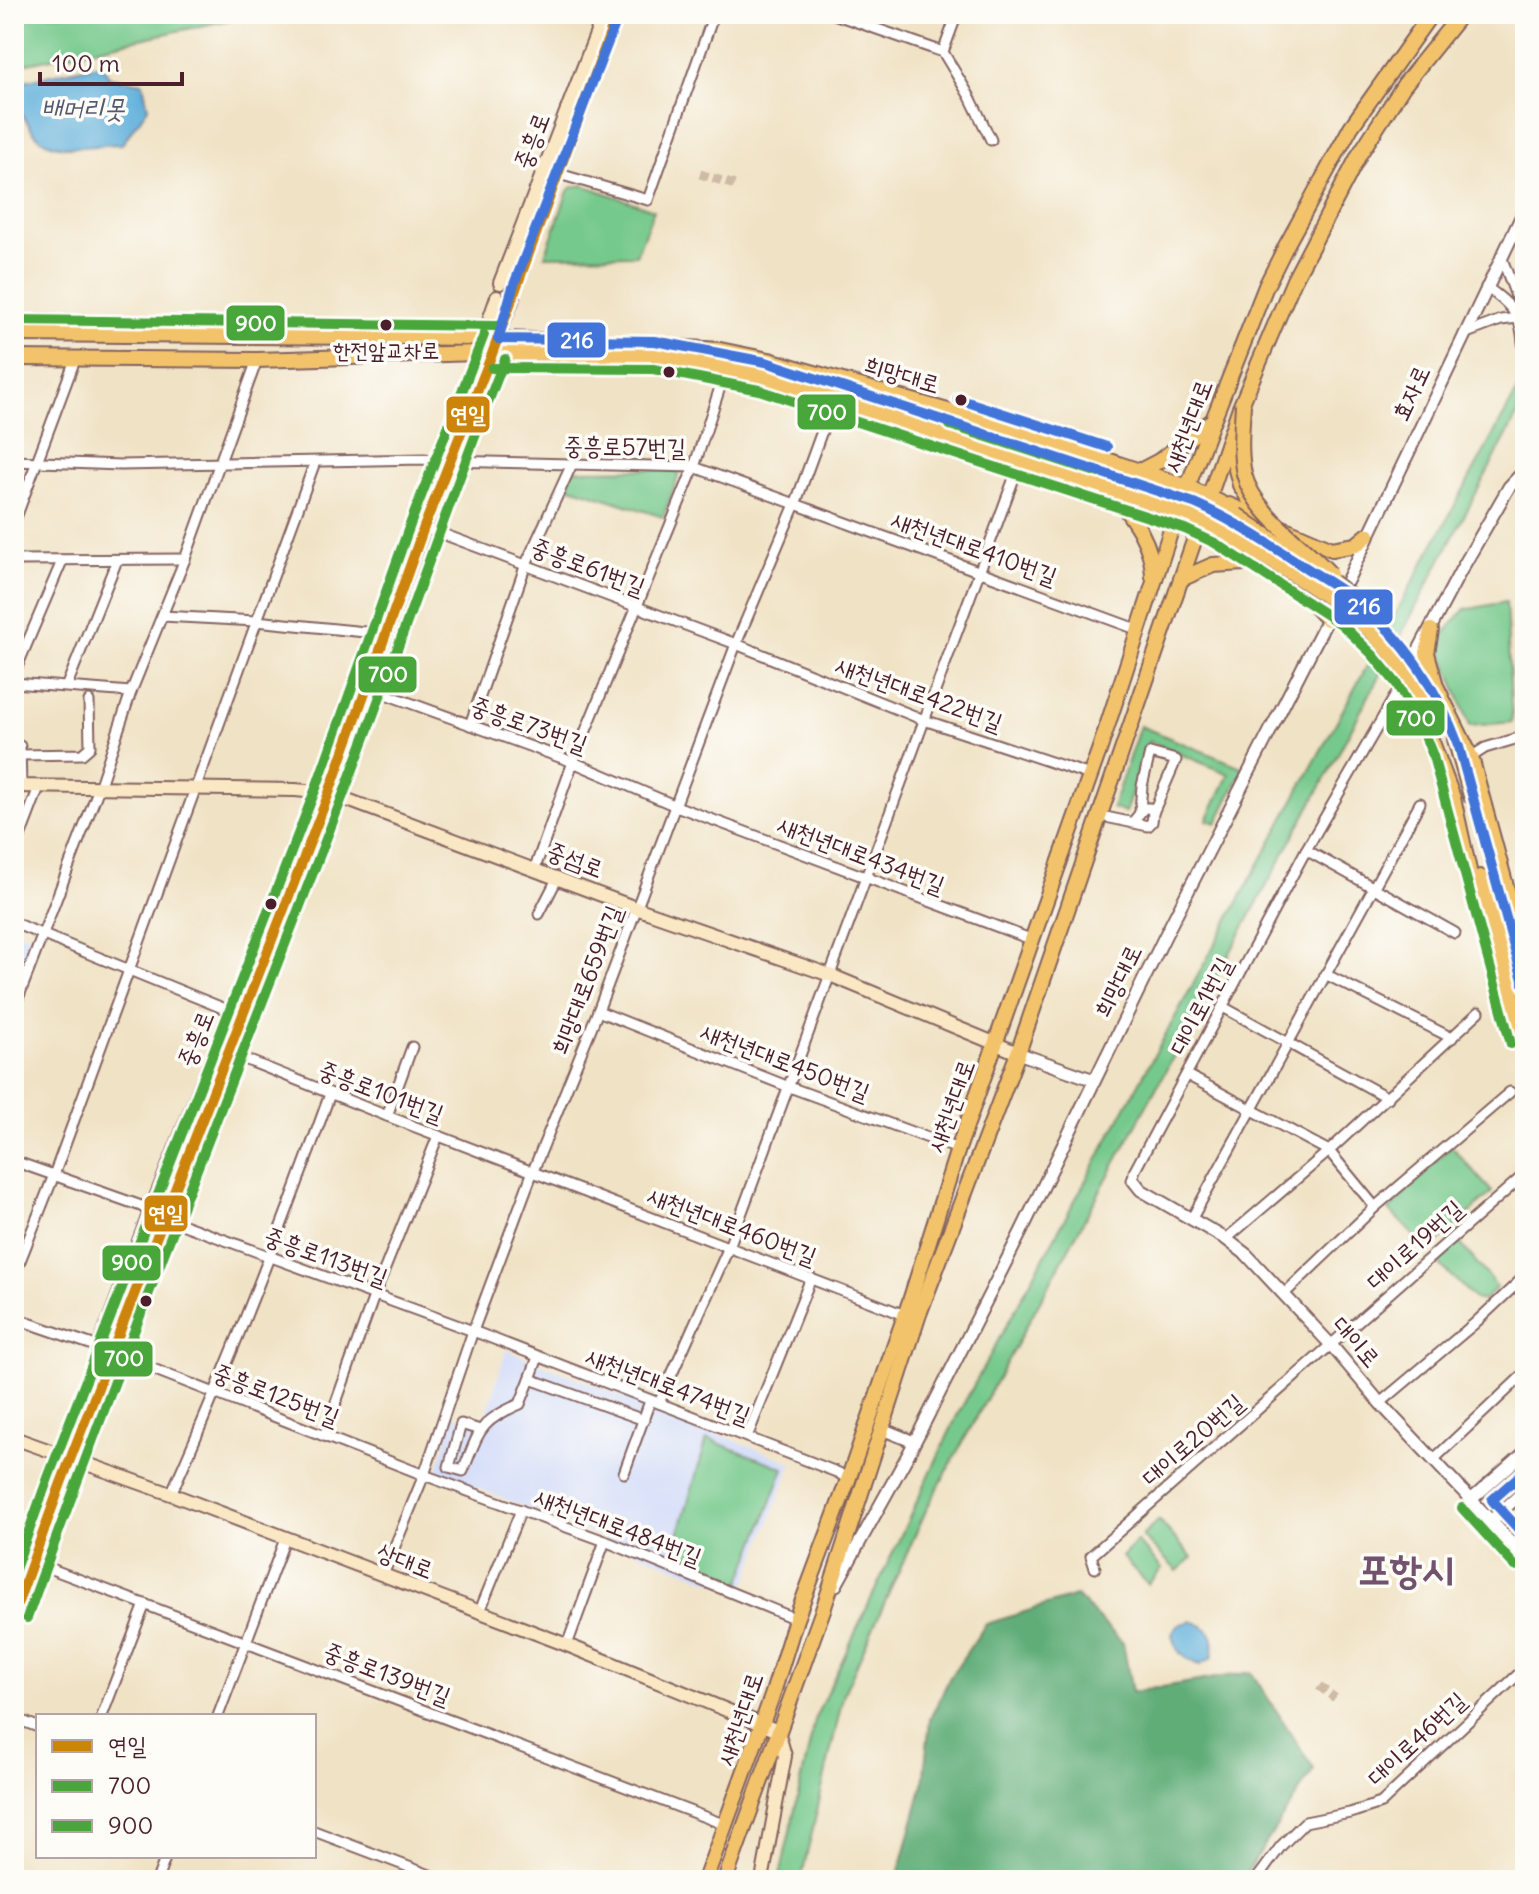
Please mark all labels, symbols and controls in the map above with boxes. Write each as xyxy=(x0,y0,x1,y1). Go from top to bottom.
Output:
scale bar xyxy=(40,36,182,86)
text: 100 m xyxy=(52,48,120,78)
water label: 배머리못 xyxy=(41,91,126,124)
street label: 중흥로 xyxy=(507,108,555,173)
line badge: 900 xyxy=(225,304,286,342)
text: 900 xyxy=(235,309,277,337)
marker: 한전앞교차로 xyxy=(378,317,394,333)
line badge: 216 xyxy=(546,321,607,359)
text: 216 xyxy=(560,326,594,354)
place label: 한전앞교차로 xyxy=(333,336,439,364)
street label: 희망대로 xyxy=(861,349,944,399)
street label: 효자로 xyxy=(1384,360,1436,425)
unlabelled marker xyxy=(661,364,677,380)
street label: 새천년대로 xyxy=(1156,375,1218,476)
unlabelled marker xyxy=(953,392,969,408)
line badge: 700 xyxy=(796,393,857,431)
line badge: 연일 xyxy=(445,395,491,434)
text: 700 xyxy=(807,398,847,426)
text: 연일 xyxy=(450,400,486,428)
street label: 중흥로57번길 xyxy=(564,430,686,462)
street label: 새천년대로410번길 xyxy=(887,503,1061,591)
street label: 중흥로61번길 xyxy=(527,531,650,602)
line badge: 216 xyxy=(1333,588,1394,626)
text: 216 xyxy=(1347,592,1381,620)
street label: 새천년대로422번길 xyxy=(832,649,1007,737)
line badge: 700 xyxy=(357,655,418,694)
text: 700 xyxy=(368,660,408,688)
street label: 중흥로73번길 xyxy=(467,689,592,759)
line badge: 700 xyxy=(1385,699,1446,737)
text: 700 xyxy=(1396,704,1436,732)
street label: 새천년대로434번길 xyxy=(774,808,949,900)
street label: 중섬로 xyxy=(543,835,608,883)
unlabelled marker xyxy=(263,896,279,912)
street label: 희망대로659번길 xyxy=(544,901,628,1058)
street label: 희망대로 xyxy=(1087,939,1148,1022)
street label: 대이로1번길 xyxy=(1162,952,1238,1059)
street label: 중흥로 xyxy=(170,1006,220,1071)
street label: 새천년대로450번길 xyxy=(697,1015,874,1107)
street label: 중흥로101번길 xyxy=(315,1054,448,1129)
street label: 새천년대로 xyxy=(919,1055,981,1156)
street label: 새천년대로460번길 xyxy=(644,1179,821,1271)
street label: 대이로19번길 xyxy=(1360,1193,1469,1296)
line badge: 연일 xyxy=(143,1194,189,1233)
text: 연일 xyxy=(148,1199,184,1227)
street label: 중흥로113번길 xyxy=(260,1220,392,1292)
line badge: 900 xyxy=(101,1244,162,1282)
text: 900 xyxy=(111,1248,153,1276)
unlabelled marker xyxy=(138,1293,154,1309)
street label: 대이로 xyxy=(1326,1310,1387,1373)
line badge: 700 xyxy=(93,1340,154,1378)
street label: 새천년대로474번길 xyxy=(582,1340,755,1430)
text: 700 xyxy=(104,1344,144,1372)
street label: 중흥로125번길 xyxy=(209,1356,344,1432)
street label: 대이로20번길 xyxy=(1135,1387,1250,1492)
street label: 새천년대로484번길 xyxy=(530,1480,706,1572)
street label: 상대로 xyxy=(373,1536,438,1584)
district label: 포항시 xyxy=(1358,1544,1454,1594)
street label: 중흥로139번길 xyxy=(320,1635,455,1711)
street label: 새천년대로 xyxy=(709,1668,769,1769)
street label: 대이로46번길 xyxy=(1361,1685,1472,1792)
legend xyxy=(36,1714,316,1858)
text: 연일 xyxy=(108,1730,147,1760)
text: 700 xyxy=(108,1770,151,1800)
text: 900 xyxy=(108,1810,153,1840)

